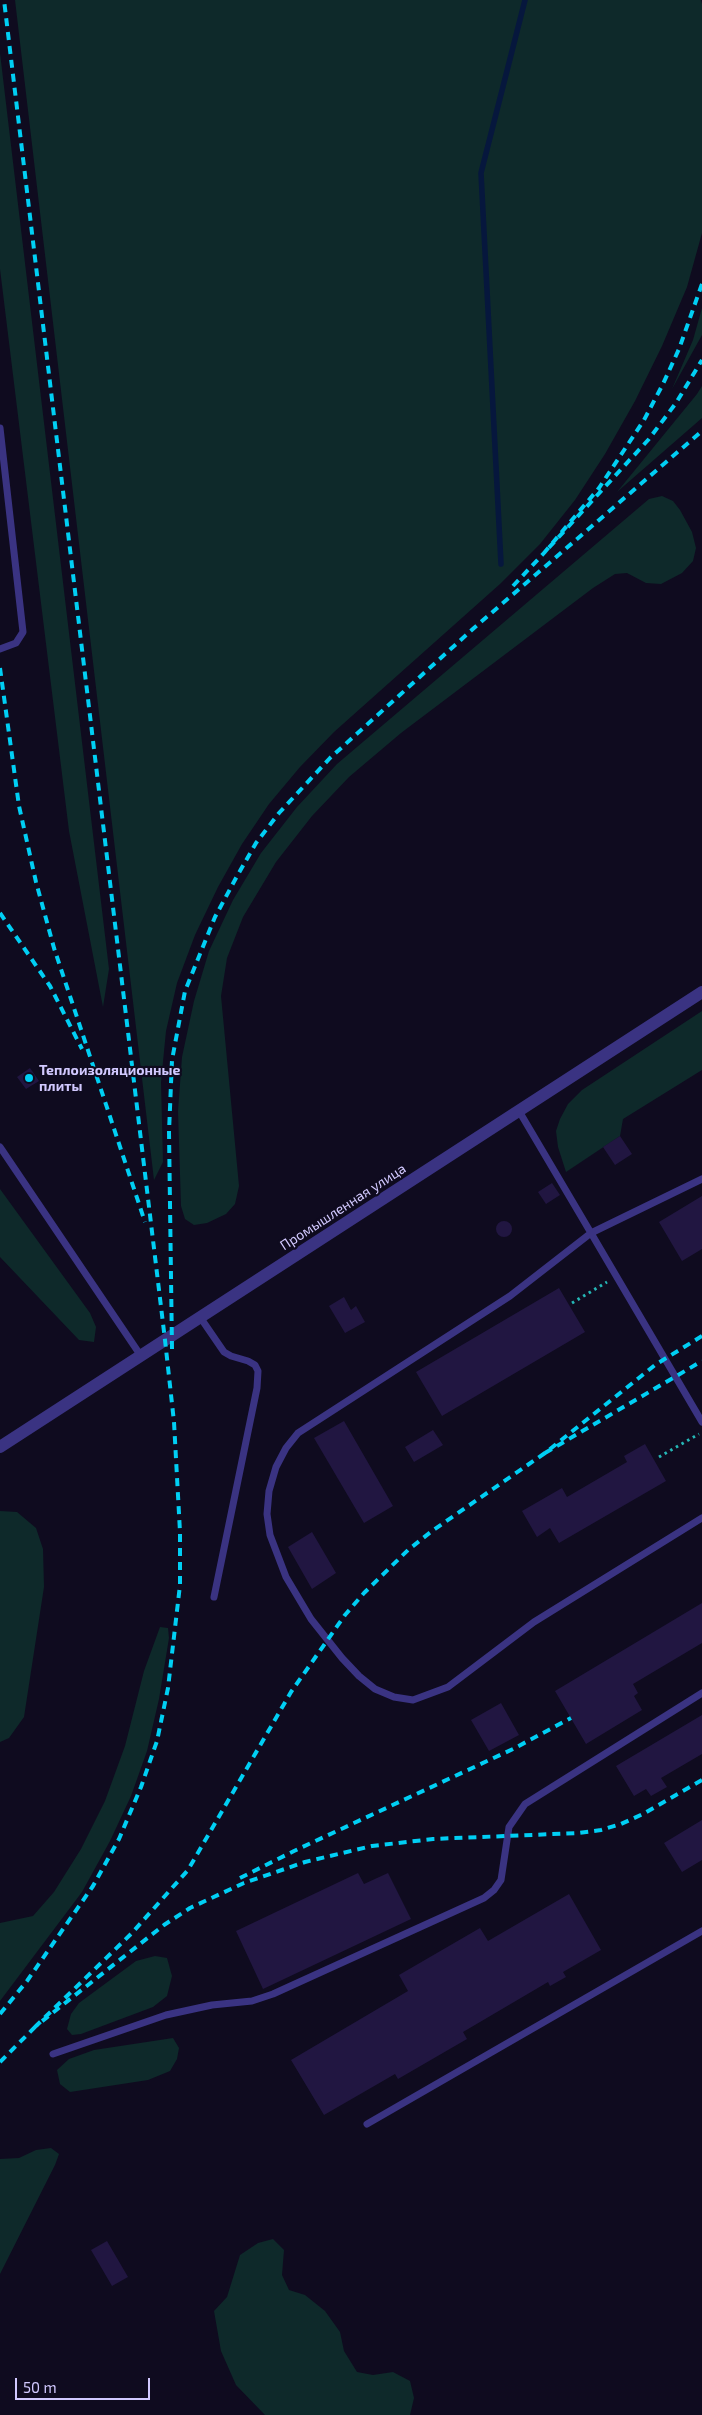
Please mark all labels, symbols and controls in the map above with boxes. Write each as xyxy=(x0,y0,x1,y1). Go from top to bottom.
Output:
place label: Теплоизоляционные плиты xyxy=(39,1062,180,1094)
marker: Теплоизоляционные плиты xyxy=(23,1072,35,1084)
street label: Промышленная улица xyxy=(277,1160,409,1254)
scale bar xyxy=(18,2368,152,2400)
text: 50 m xyxy=(23,2378,57,2396)

